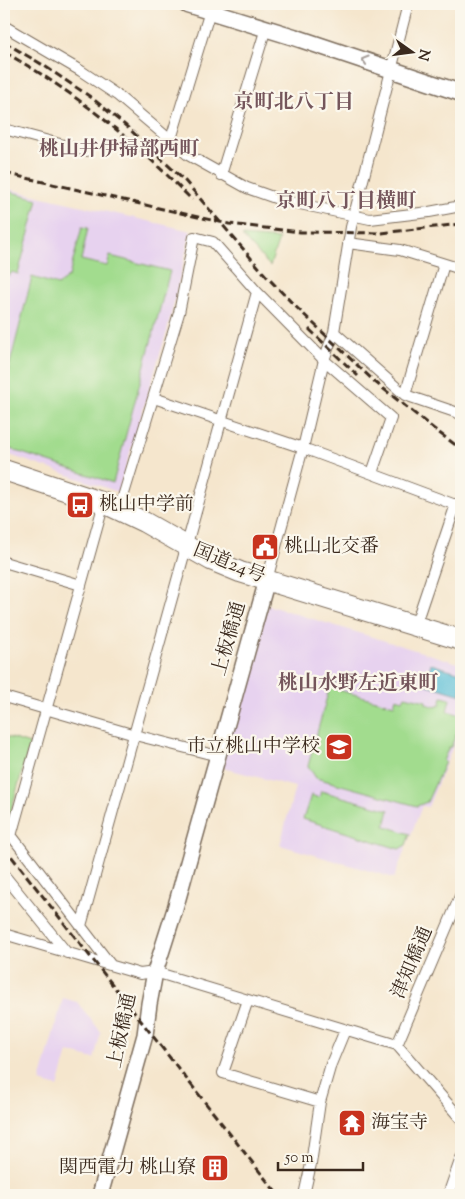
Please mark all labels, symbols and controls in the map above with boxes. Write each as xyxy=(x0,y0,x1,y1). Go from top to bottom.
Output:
north arrow xyxy=(388,28,438,78)
text: N xyxy=(412,47,434,63)
one-way arrow xyxy=(362,56,370,66)
district label: 京町北八丁目 xyxy=(234,89,354,118)
district label: 桃山井伊掃部西町 xyxy=(39,136,200,165)
district label: 京町八丁目横町 xyxy=(276,188,417,217)
bus stop icon: 桃山中学前 xyxy=(65,490,95,520)
place label: 桃山中学前 xyxy=(99,492,194,519)
public building icon: 桃山北交番 xyxy=(250,532,280,562)
place label: 桃山北交番 xyxy=(284,534,379,561)
street label: 国道24号 xyxy=(189,537,269,591)
street label: 上板橋通 xyxy=(207,599,253,679)
district label: 桃山水野左近東町 xyxy=(278,670,439,699)
school or university icon: 市立桃山中学校 xyxy=(324,732,354,762)
place label: 市立桃山中学校 xyxy=(187,734,320,761)
street label: 津知橋通 xyxy=(386,923,440,1003)
street label: 上板橋通 xyxy=(102,991,144,1071)
temple icon: 海宝寺 xyxy=(337,1108,367,1138)
place label: 海宝寺 xyxy=(371,1110,428,1137)
scale bar xyxy=(278,1139,362,1171)
text: 50 m xyxy=(284,1148,314,1169)
building icon: 関西電力 桃山寮 xyxy=(200,1153,230,1183)
place label: 関西電力 桃山寮 xyxy=(59,1155,196,1182)

